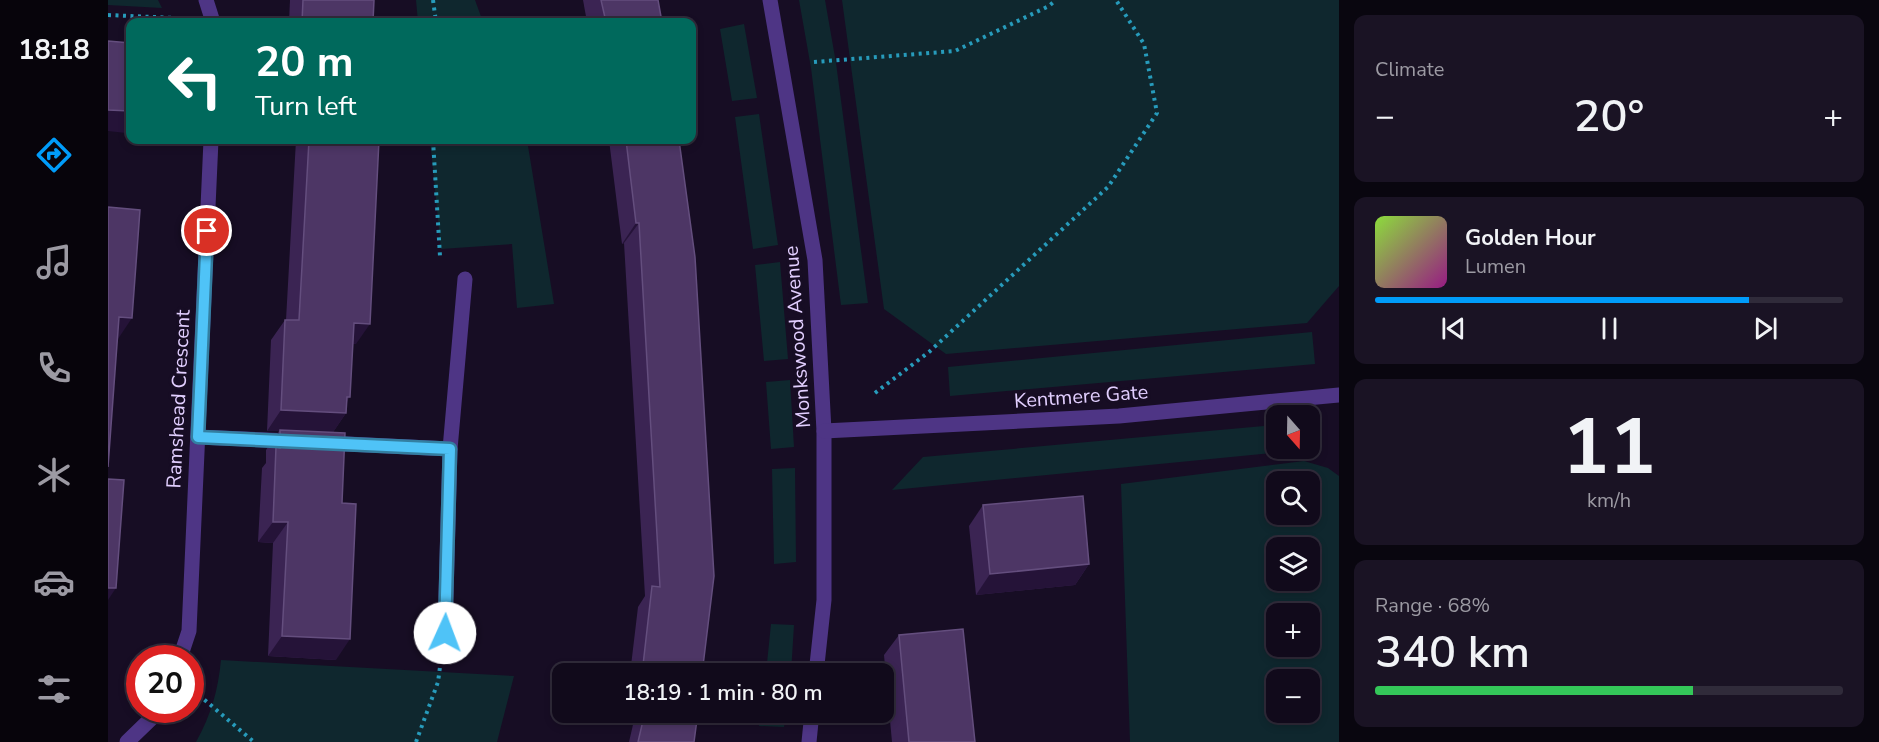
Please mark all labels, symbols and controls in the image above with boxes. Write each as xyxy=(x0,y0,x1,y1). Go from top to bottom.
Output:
text: 18:18 xyxy=(18,32,90,69)
text: 20 m xyxy=(255,34,354,91)
icon: left xyxy=(156,42,234,120)
text: Climate xyxy=(1375,56,1444,83)
text: 20° xyxy=(1574,86,1644,147)
text: Turn left xyxy=(255,88,356,125)
text: − xyxy=(1375,94,1395,139)
text: + xyxy=(1823,94,1843,139)
icon: directions xyxy=(33,134,75,176)
pin xyxy=(181,205,232,256)
icon: arrive xyxy=(190,214,223,247)
text: Golden Hour xyxy=(1465,223,1596,253)
icon: music xyxy=(33,241,75,283)
street label: Monkswood Avenue xyxy=(778,245,817,429)
text: Lumen xyxy=(1465,253,1526,280)
street label: Ramshead Crescent xyxy=(160,308,197,489)
icon: previous xyxy=(1437,312,1470,345)
icon: pause xyxy=(1593,312,1626,345)
icon: next xyxy=(1749,312,1782,345)
icon: phone xyxy=(33,347,75,389)
street label: Kentmere Gate xyxy=(1013,378,1149,415)
text: 11 xyxy=(1562,394,1656,501)
north arrow xyxy=(1266,405,1320,459)
map controls xyxy=(1266,405,1320,723)
icon: climate xyxy=(33,454,75,496)
button: search xyxy=(1266,471,1320,525)
text: km/h xyxy=(1587,487,1631,514)
button: layers xyxy=(1266,537,1320,591)
icon: car xyxy=(33,561,75,603)
text: Range · 68% xyxy=(1375,592,1490,619)
position arrow xyxy=(413,601,477,665)
button: + xyxy=(1266,603,1320,657)
text: 340 km xyxy=(1375,622,1530,683)
speed limit sign: 20 xyxy=(126,645,204,723)
icon: filters xyxy=(33,668,75,710)
button: − xyxy=(1266,669,1320,723)
text: 18:19 · 1 min · 80 m xyxy=(624,678,822,708)

